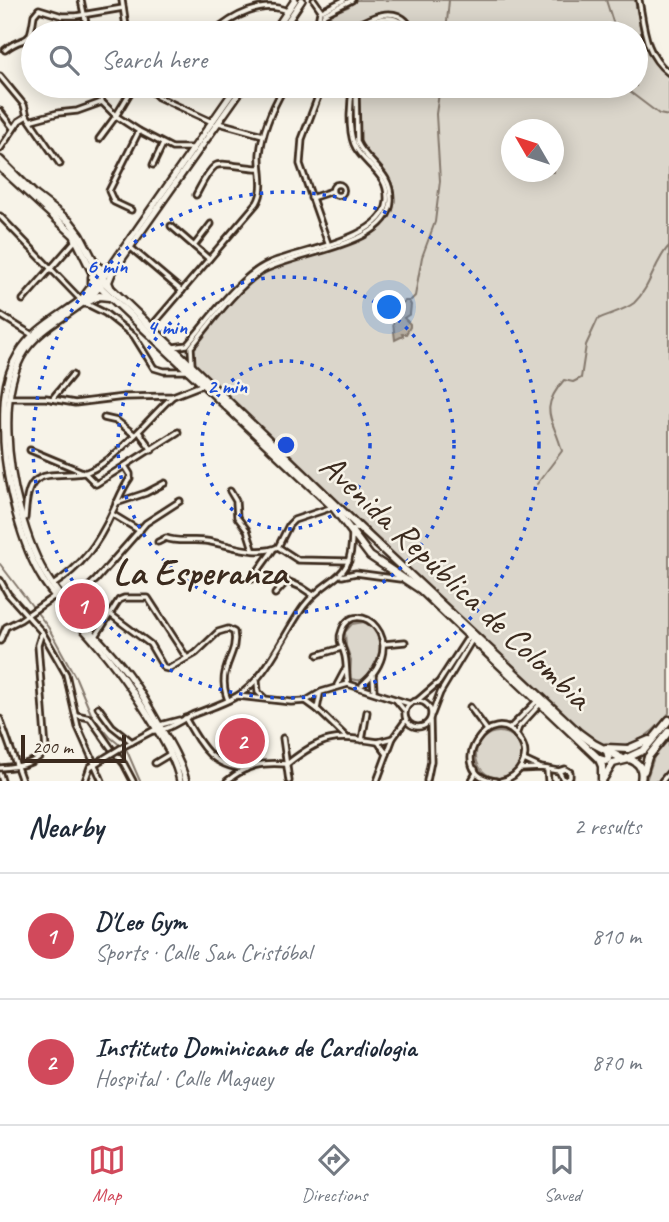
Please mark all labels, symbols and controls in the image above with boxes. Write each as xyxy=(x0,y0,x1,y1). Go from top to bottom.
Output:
search box xyxy=(21,21,648,98)
icon: search xyxy=(45,41,83,79)
text: Search here xyxy=(101,43,207,76)
north arrow xyxy=(501,119,564,182)
text: 6 min xyxy=(87,253,128,279)
your location xyxy=(372,290,406,324)
text: 4 min xyxy=(147,314,187,340)
text: 2 min xyxy=(207,373,247,399)
centre of rings xyxy=(274,433,298,457)
street label: Avenida República de Colombia xyxy=(310,444,603,721)
district label: La Esperanza xyxy=(113,548,291,595)
pin: 1 xyxy=(59,580,105,632)
pin: 2 xyxy=(219,715,265,767)
scale bar xyxy=(21,732,126,764)
text: 200 m xyxy=(32,735,73,759)
text: Nearby xyxy=(28,808,104,846)
text: 2 results xyxy=(574,812,641,841)
text: D'Leo Gym xyxy=(95,905,187,938)
text: 1 xyxy=(46,922,56,951)
text: 810 m xyxy=(592,922,641,951)
text: Sports · Calle San Cristóbal xyxy=(95,938,311,967)
text: Instituto Dominicano de Cardiologia xyxy=(95,1031,416,1064)
text: 2 xyxy=(46,1048,56,1077)
text: 870 m xyxy=(592,1048,641,1077)
text: Hospital · Calle Maguey xyxy=(95,1064,273,1093)
tab: Map xyxy=(88,1141,126,1207)
tab: Directions xyxy=(301,1141,368,1207)
tab: Saved xyxy=(543,1141,581,1207)

